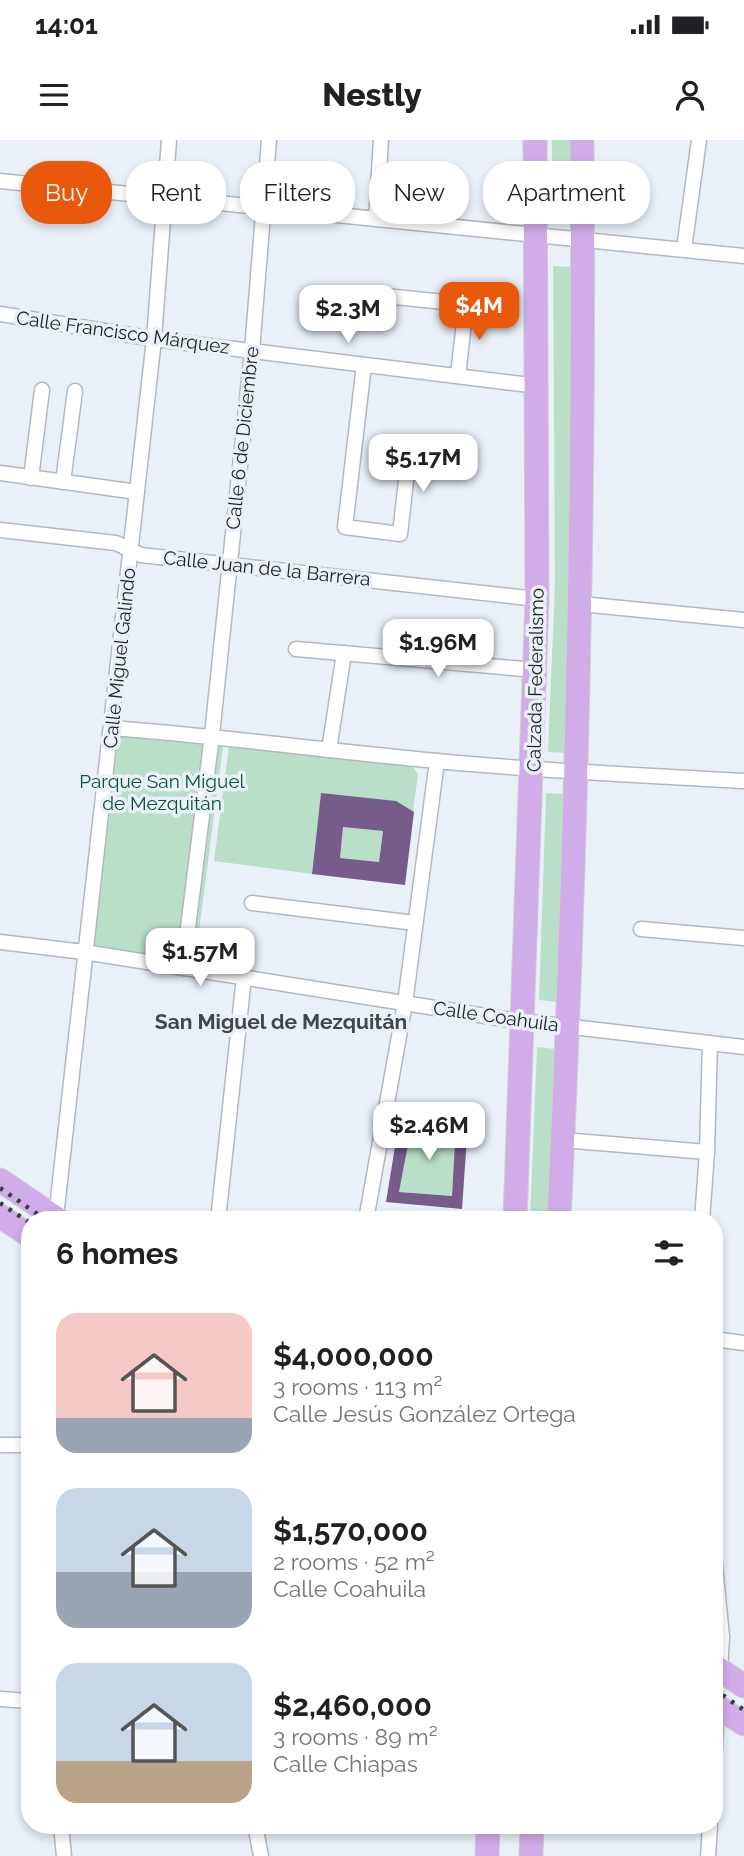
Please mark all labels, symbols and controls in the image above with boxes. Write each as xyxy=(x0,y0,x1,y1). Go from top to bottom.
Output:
text: 14:01 xyxy=(35,10,98,40)
icon: menu xyxy=(35,76,73,114)
text: Nestly xyxy=(322,76,422,113)
icon: person xyxy=(671,76,709,114)
chip: Buy xyxy=(21,161,112,224)
chip: Rent xyxy=(126,161,226,224)
chip: Filters xyxy=(240,161,355,224)
chip: New xyxy=(369,161,469,224)
chip: Apartment xyxy=(483,161,650,224)
pin: $4M xyxy=(445,282,513,342)
pin: $2.3M xyxy=(299,286,397,345)
text: $4M xyxy=(455,291,503,318)
text: $2.3M xyxy=(315,294,381,321)
street label: Calle Francisco Márquez xyxy=(15,306,231,358)
street label: Calle 6 de Diciembre xyxy=(221,345,263,531)
pin: $5.17M xyxy=(366,434,480,494)
text: $5.17M xyxy=(385,443,461,470)
street label: Calle Juan de la Barrera xyxy=(162,546,372,590)
street label: Calle Miguel Galindo xyxy=(99,567,139,749)
street label: Calzada Federalismo xyxy=(522,588,548,772)
pin: $1.96M xyxy=(381,620,495,679)
text: $1.96M xyxy=(399,628,477,655)
park label: Parque San Miguel de Mezquitán xyxy=(79,770,246,814)
pin: $1.57M xyxy=(143,928,257,988)
text: $1.57M xyxy=(162,937,238,964)
street label: Calle Coahuila xyxy=(432,996,560,1036)
district label: San Miguel de Mezquitán xyxy=(155,1009,407,1034)
pin: $2.46M xyxy=(372,1102,486,1162)
text: $2.46M xyxy=(389,1111,469,1138)
icon: filters xyxy=(650,1234,688,1272)
text: 6 homes xyxy=(56,1236,178,1271)
text: $4,000,000 xyxy=(273,1338,434,1373)
icon: home xyxy=(112,1341,196,1425)
text: 3 rooms · 113 m² xyxy=(273,1373,442,1400)
text: Calle Jesús González Ortega xyxy=(273,1400,576,1427)
text: $1,570,000 xyxy=(273,1513,428,1548)
icon: home xyxy=(112,1516,196,1600)
text: 2 rooms · 52 m² xyxy=(273,1548,435,1575)
text: Calle Coahuila xyxy=(273,1575,426,1602)
text: $2,460,000 xyxy=(273,1688,432,1723)
icon: home xyxy=(112,1691,196,1775)
text: 3 rooms · 89 m² xyxy=(273,1723,438,1750)
text: Calle Chiapas xyxy=(273,1750,418,1777)

